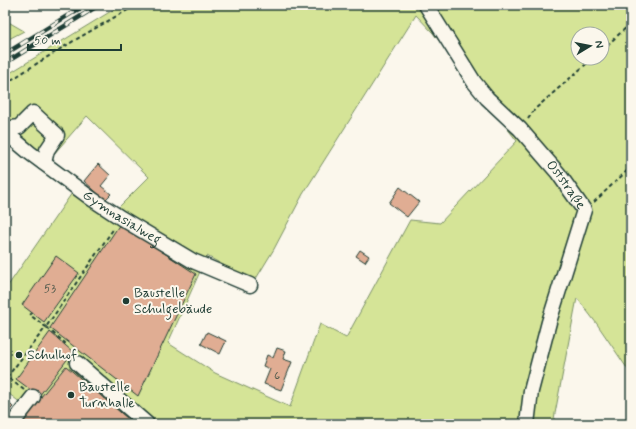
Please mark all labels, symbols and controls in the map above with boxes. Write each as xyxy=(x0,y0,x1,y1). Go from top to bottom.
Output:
scale bar xyxy=(28,26,121,52)
north arrow xyxy=(570,26,610,66)
text: 50 m xyxy=(34,33,61,49)
text: N xyxy=(591,40,606,49)
street label: Oststraße xyxy=(542,156,590,213)
street label: Gymnasialweg xyxy=(79,186,165,251)
house number: 53 xyxy=(44,281,56,297)
place label: Baustelle Schulgebäude xyxy=(134,284,212,320)
marker: Baustelle Schulgebäude xyxy=(121,296,131,306)
place label: Schulhof xyxy=(27,346,77,364)
marker: Schulhof xyxy=(14,350,24,360)
house number: 6 xyxy=(274,368,280,384)
place label: Baustelle Turnhalle xyxy=(79,378,135,412)
marker: Baustelle Turnhalle xyxy=(66,390,76,400)

